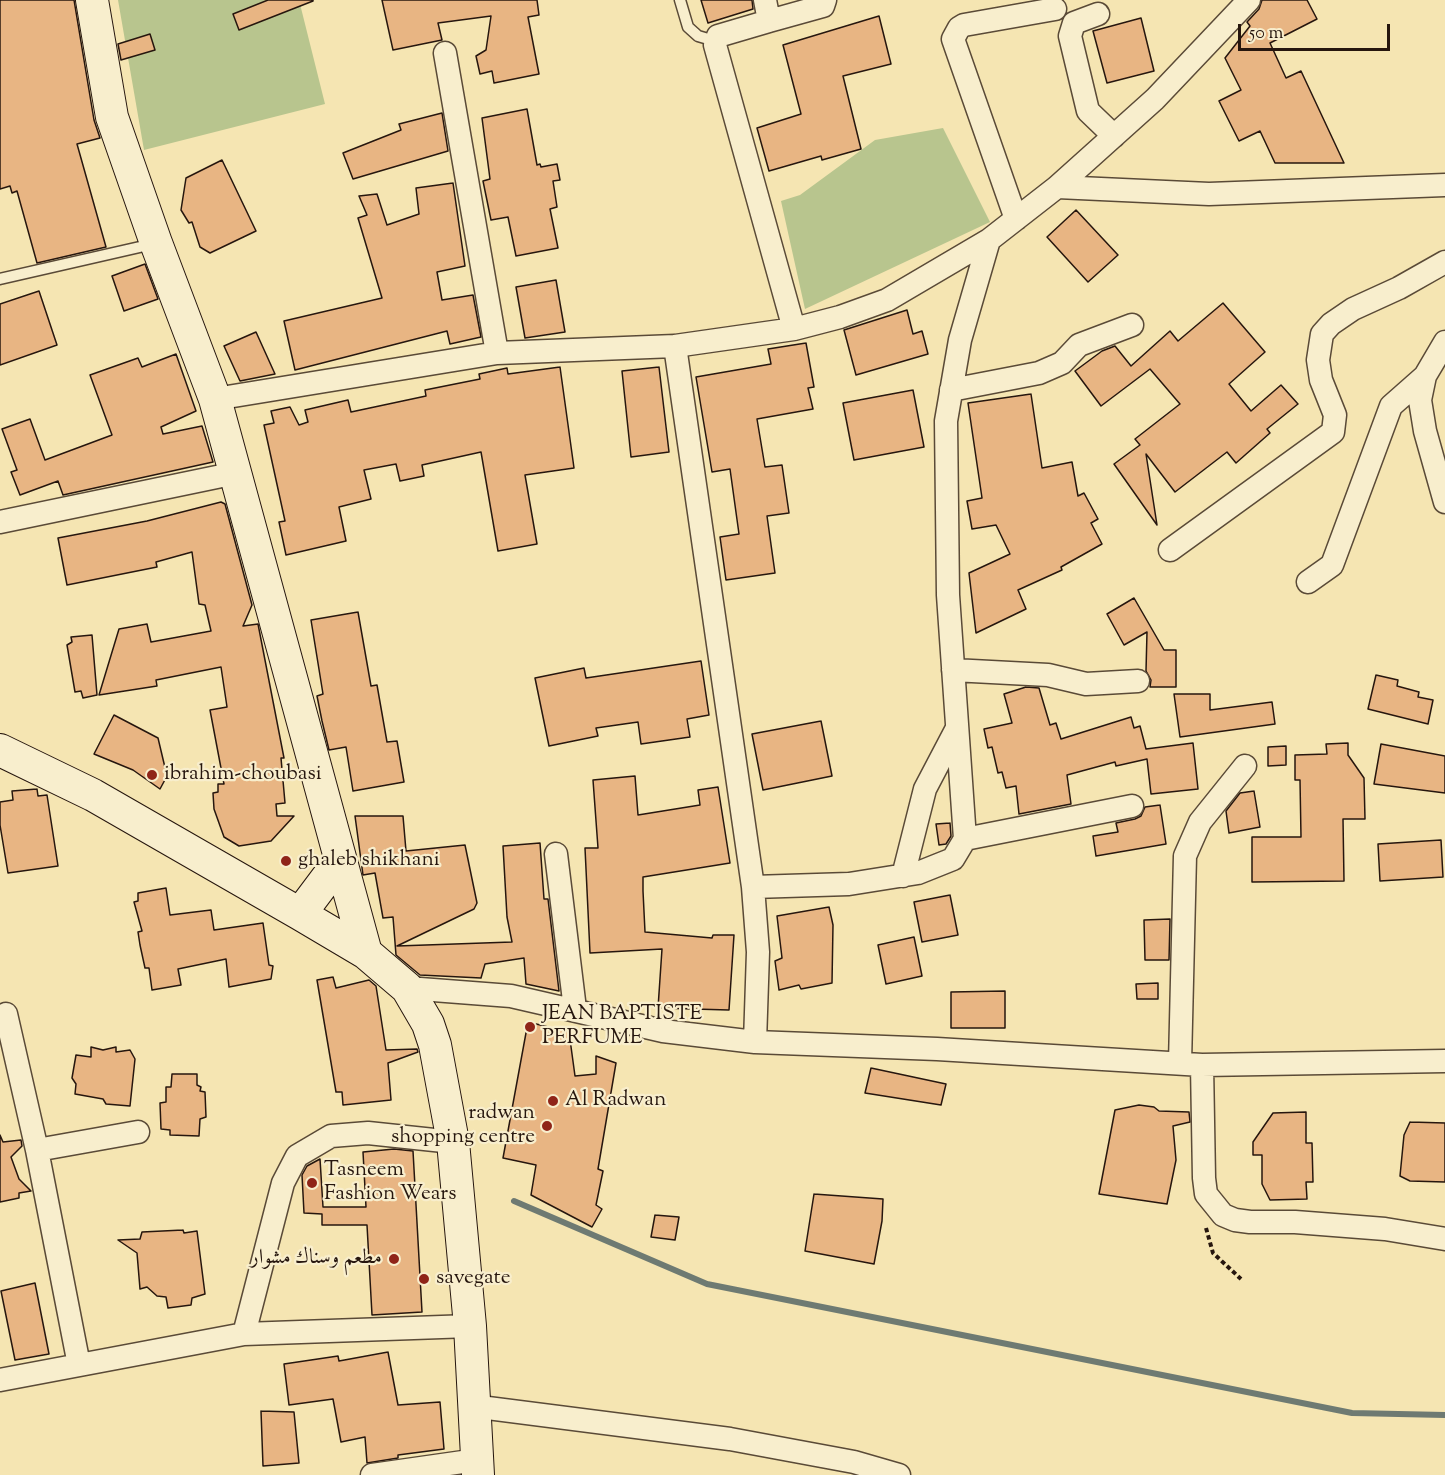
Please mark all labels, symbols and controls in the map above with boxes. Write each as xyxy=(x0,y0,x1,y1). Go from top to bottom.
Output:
scale bar xyxy=(1241,12,1392,50)
text: 50 m xyxy=(1249,21,1283,47)
place label: ibrahim-choubasi xyxy=(164,762,322,788)
marker: ibrahim-choubasi xyxy=(145,768,159,782)
place label: ghaleb shikhani xyxy=(298,848,440,874)
marker: ghaleb shikhani xyxy=(279,854,293,868)
place label: JEAN BAPTISTE PERFUME xyxy=(542,1002,702,1052)
marker: JEAN BAPTISTE PERFUME xyxy=(523,1020,537,1034)
place label: Al Radwan xyxy=(565,1088,666,1114)
marker: Al Radwan xyxy=(546,1094,560,1108)
place label: radwan shopping centre xyxy=(391,1101,535,1151)
marker: radwan shopping centre xyxy=(540,1119,554,1133)
place label: Tasneem Fashion Wears xyxy=(324,1158,456,1208)
marker: Tasneem Fashion Wears xyxy=(305,1176,319,1190)
place label: مطعم وسناك مشوار xyxy=(250,1246,382,1272)
marker: مطعم وسناك مشوار xyxy=(387,1252,401,1266)
place label: savegate xyxy=(436,1266,510,1292)
marker: savegate xyxy=(417,1272,431,1286)

